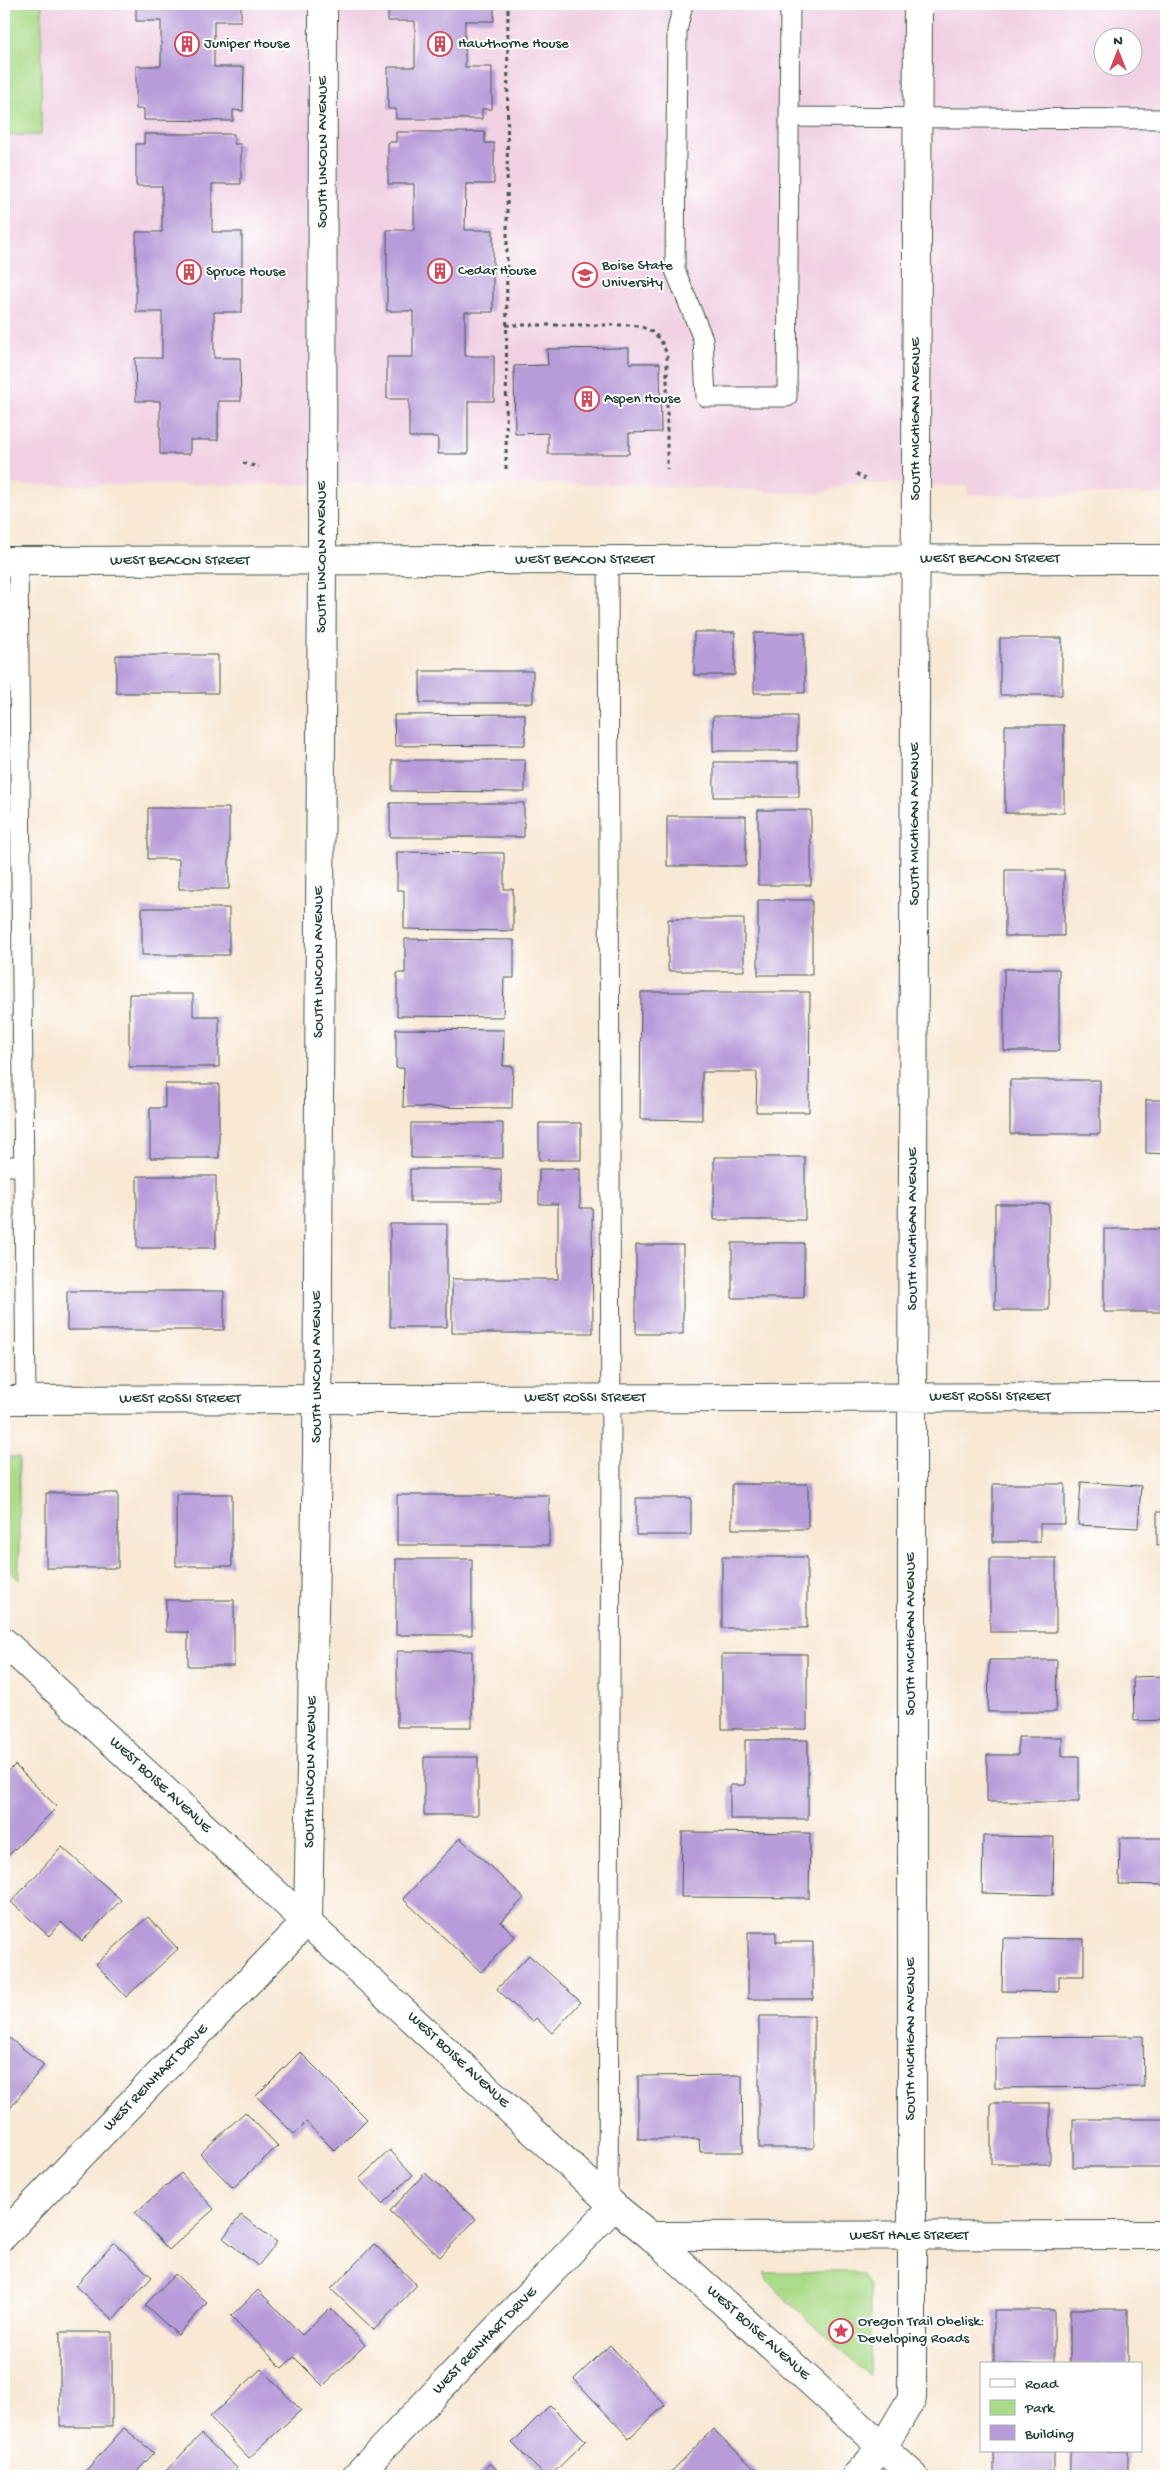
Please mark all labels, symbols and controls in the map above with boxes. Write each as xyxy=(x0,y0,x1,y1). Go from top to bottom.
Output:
north arrow xyxy=(1092,28,1142,78)
building icon: Juniper House xyxy=(174,31,200,57)
building icon: Hawthorne House xyxy=(427,31,453,57)
text: N xyxy=(1113,33,1123,50)
place label: Juniper House xyxy=(204,35,290,53)
place label: Hawthorne House xyxy=(458,35,569,53)
street label: SOUTH LINCOLN AVENUE xyxy=(314,75,332,228)
place label: Boise State University xyxy=(601,257,673,292)
building icon: Cedar House xyxy=(427,258,453,284)
building icon: Spruce House xyxy=(176,259,202,285)
place label: Cedar House xyxy=(458,262,537,280)
school or university icon: Boise State University xyxy=(572,262,598,288)
place label: Spruce House xyxy=(206,263,286,281)
street label: SOUTH MICHIGAN AVENUE xyxy=(907,337,925,500)
building icon: Aspen House xyxy=(574,386,600,412)
place label: Aspen House xyxy=(604,390,681,408)
street label: SOUTH LINCOLN AVENUE xyxy=(313,480,331,633)
street label: WEST BEACON STREET xyxy=(920,550,1061,568)
street label: WEST BEACON STREET xyxy=(515,551,656,569)
street label: WEST BEACON STREET xyxy=(110,552,251,570)
street label: SOUTH MICHIGAN AVENUE xyxy=(906,742,924,905)
street label: SOUTH LINCOLN AVENUE xyxy=(310,885,328,1038)
street label: SOUTH MICHIGAN AVENUE xyxy=(904,1147,922,1310)
street label: SOUTH LINCOLN AVENUE xyxy=(308,1290,326,1443)
street label: WEST ROSSI STREET xyxy=(929,1388,1052,1406)
street label: WEST ROSSI STREET xyxy=(524,1389,647,1407)
street label: WEST ROSSI STREET xyxy=(119,1390,242,1408)
street label: SOUTH MICHIGAN AVENUE xyxy=(902,1552,920,1715)
street label: SOUTH LINCOLN AVENUE xyxy=(301,1695,321,1848)
street label: WEST BOISE AVENUE xyxy=(105,1733,215,1837)
street label: SOUTH MICHIGAN AVENUE xyxy=(902,1957,920,2120)
street label: WEST BOISE AVENUE xyxy=(403,2008,513,2112)
street label: WEST REINHART DRIVE xyxy=(100,2020,212,2136)
street label: WEST HALE STREET xyxy=(849,2227,970,2245)
street label: WEST BOISE AVENUE xyxy=(703,2282,814,2385)
street label: WEST REINHART DRIVE xyxy=(429,2283,541,2399)
place label: Oregon Trail Obelisk: Developing Roads xyxy=(857,2313,985,2348)
place icon: Oregon Trail Obelisk: Developing Roads xyxy=(828,2318,854,2344)
legend xyxy=(980,2362,1142,2452)
text: Road xyxy=(1025,2376,1059,2394)
text: Park xyxy=(1024,2400,1055,2418)
text: Building xyxy=(1024,2426,1074,2444)

